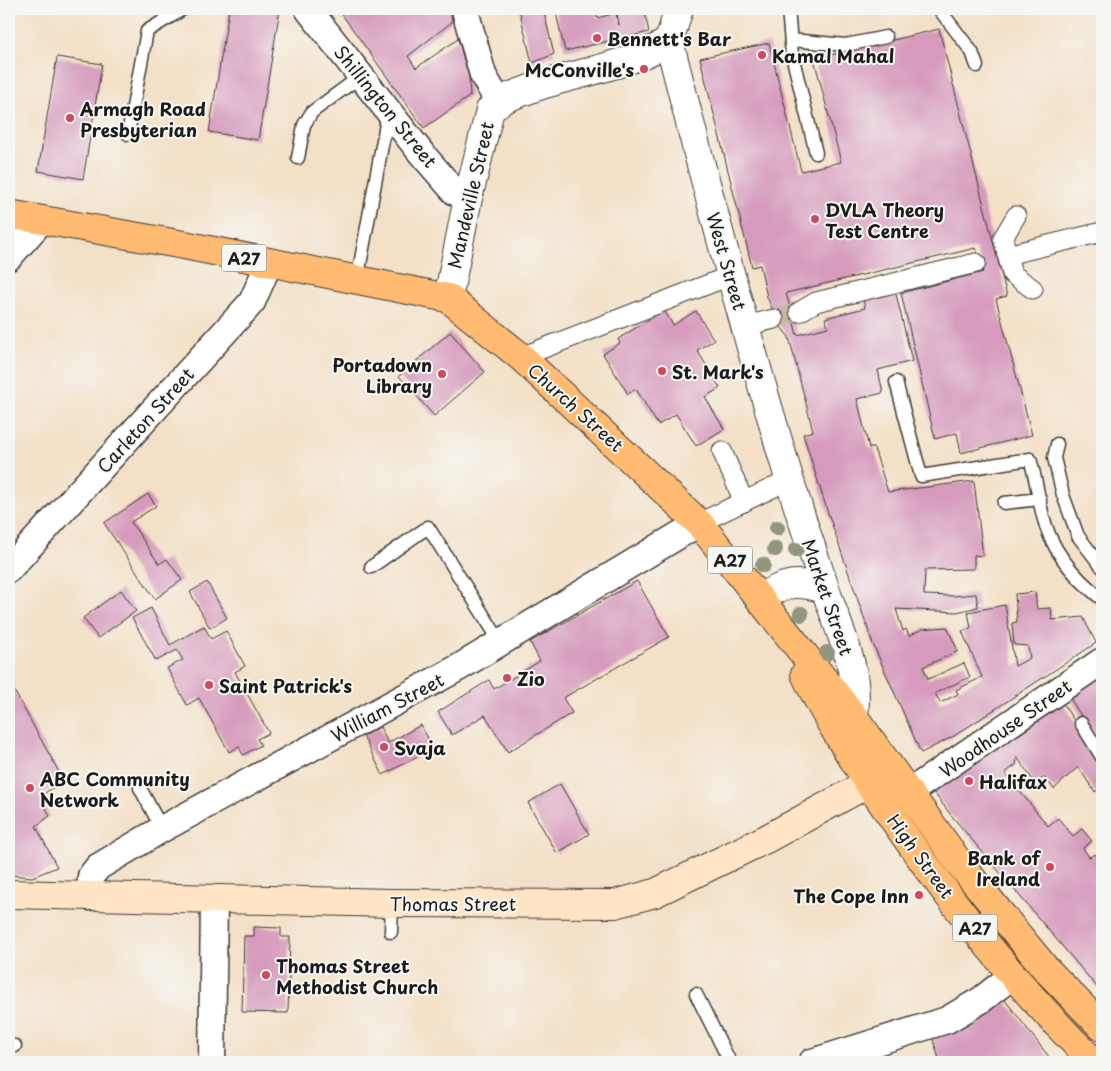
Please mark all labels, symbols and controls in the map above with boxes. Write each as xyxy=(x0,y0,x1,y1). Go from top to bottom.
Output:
place label: Bennett's Bar xyxy=(607,25,732,52)
marker: Bennett's Bar xyxy=(591,32,603,44)
street label: Shillington Street xyxy=(328,39,444,173)
place label: Kamal Mahal xyxy=(772,42,894,69)
marker: Kamal Mahal xyxy=(756,49,768,61)
place label: McConville's xyxy=(525,56,634,83)
marker: McConville's xyxy=(638,63,650,75)
place label: Armagh Road Presbyterian xyxy=(79,95,206,143)
marker: Armagh Road Presbyterian xyxy=(64,112,76,124)
street label: Mandeville Street xyxy=(440,119,500,271)
place label: DVLA Theory Test Centre xyxy=(825,196,944,244)
street label: West Street xyxy=(700,209,754,313)
marker: DVLA Theory Test Centre xyxy=(809,213,821,225)
road number: A27 xyxy=(222,244,266,272)
place label: Portadown Library xyxy=(332,351,432,399)
street label: Church Street xyxy=(522,356,630,458)
place label: St. Mark's xyxy=(672,358,764,385)
street label: Carleton Street xyxy=(90,361,200,479)
marker: St. Mark's xyxy=(656,365,668,377)
marker: Portadown Library xyxy=(436,368,448,380)
street label: Market Street xyxy=(795,535,861,659)
road number: A27 xyxy=(708,546,752,574)
place label: Zio xyxy=(517,665,545,692)
street label: William Street xyxy=(326,666,448,748)
place label: Saint Patrick's xyxy=(219,672,352,699)
marker: Zio xyxy=(501,672,513,684)
street label: Woodhouse Street xyxy=(933,672,1077,784)
marker: Saint Patrick's xyxy=(203,679,215,691)
place label: Svaja xyxy=(394,734,446,761)
marker: Svaja xyxy=(378,741,390,753)
place label: ABC Community Network xyxy=(39,765,190,813)
place label: Halifax xyxy=(979,768,1047,795)
marker: Halifax xyxy=(963,775,975,787)
marker: ABC Community Network xyxy=(24,782,36,794)
street label: High Street xyxy=(881,808,961,904)
place label: Bank of Ireland xyxy=(967,844,1041,892)
marker: Bank of Ireland xyxy=(1044,861,1056,873)
place label: The Cope Inn xyxy=(793,882,909,909)
marker: The Cope Inn xyxy=(913,889,925,901)
street label: Thomas Street xyxy=(390,890,516,917)
road number: A27 xyxy=(952,914,998,941)
place label: Thomas Street Methodist Church xyxy=(276,952,438,1000)
marker: Thomas Street Methodist Church xyxy=(260,969,272,981)

